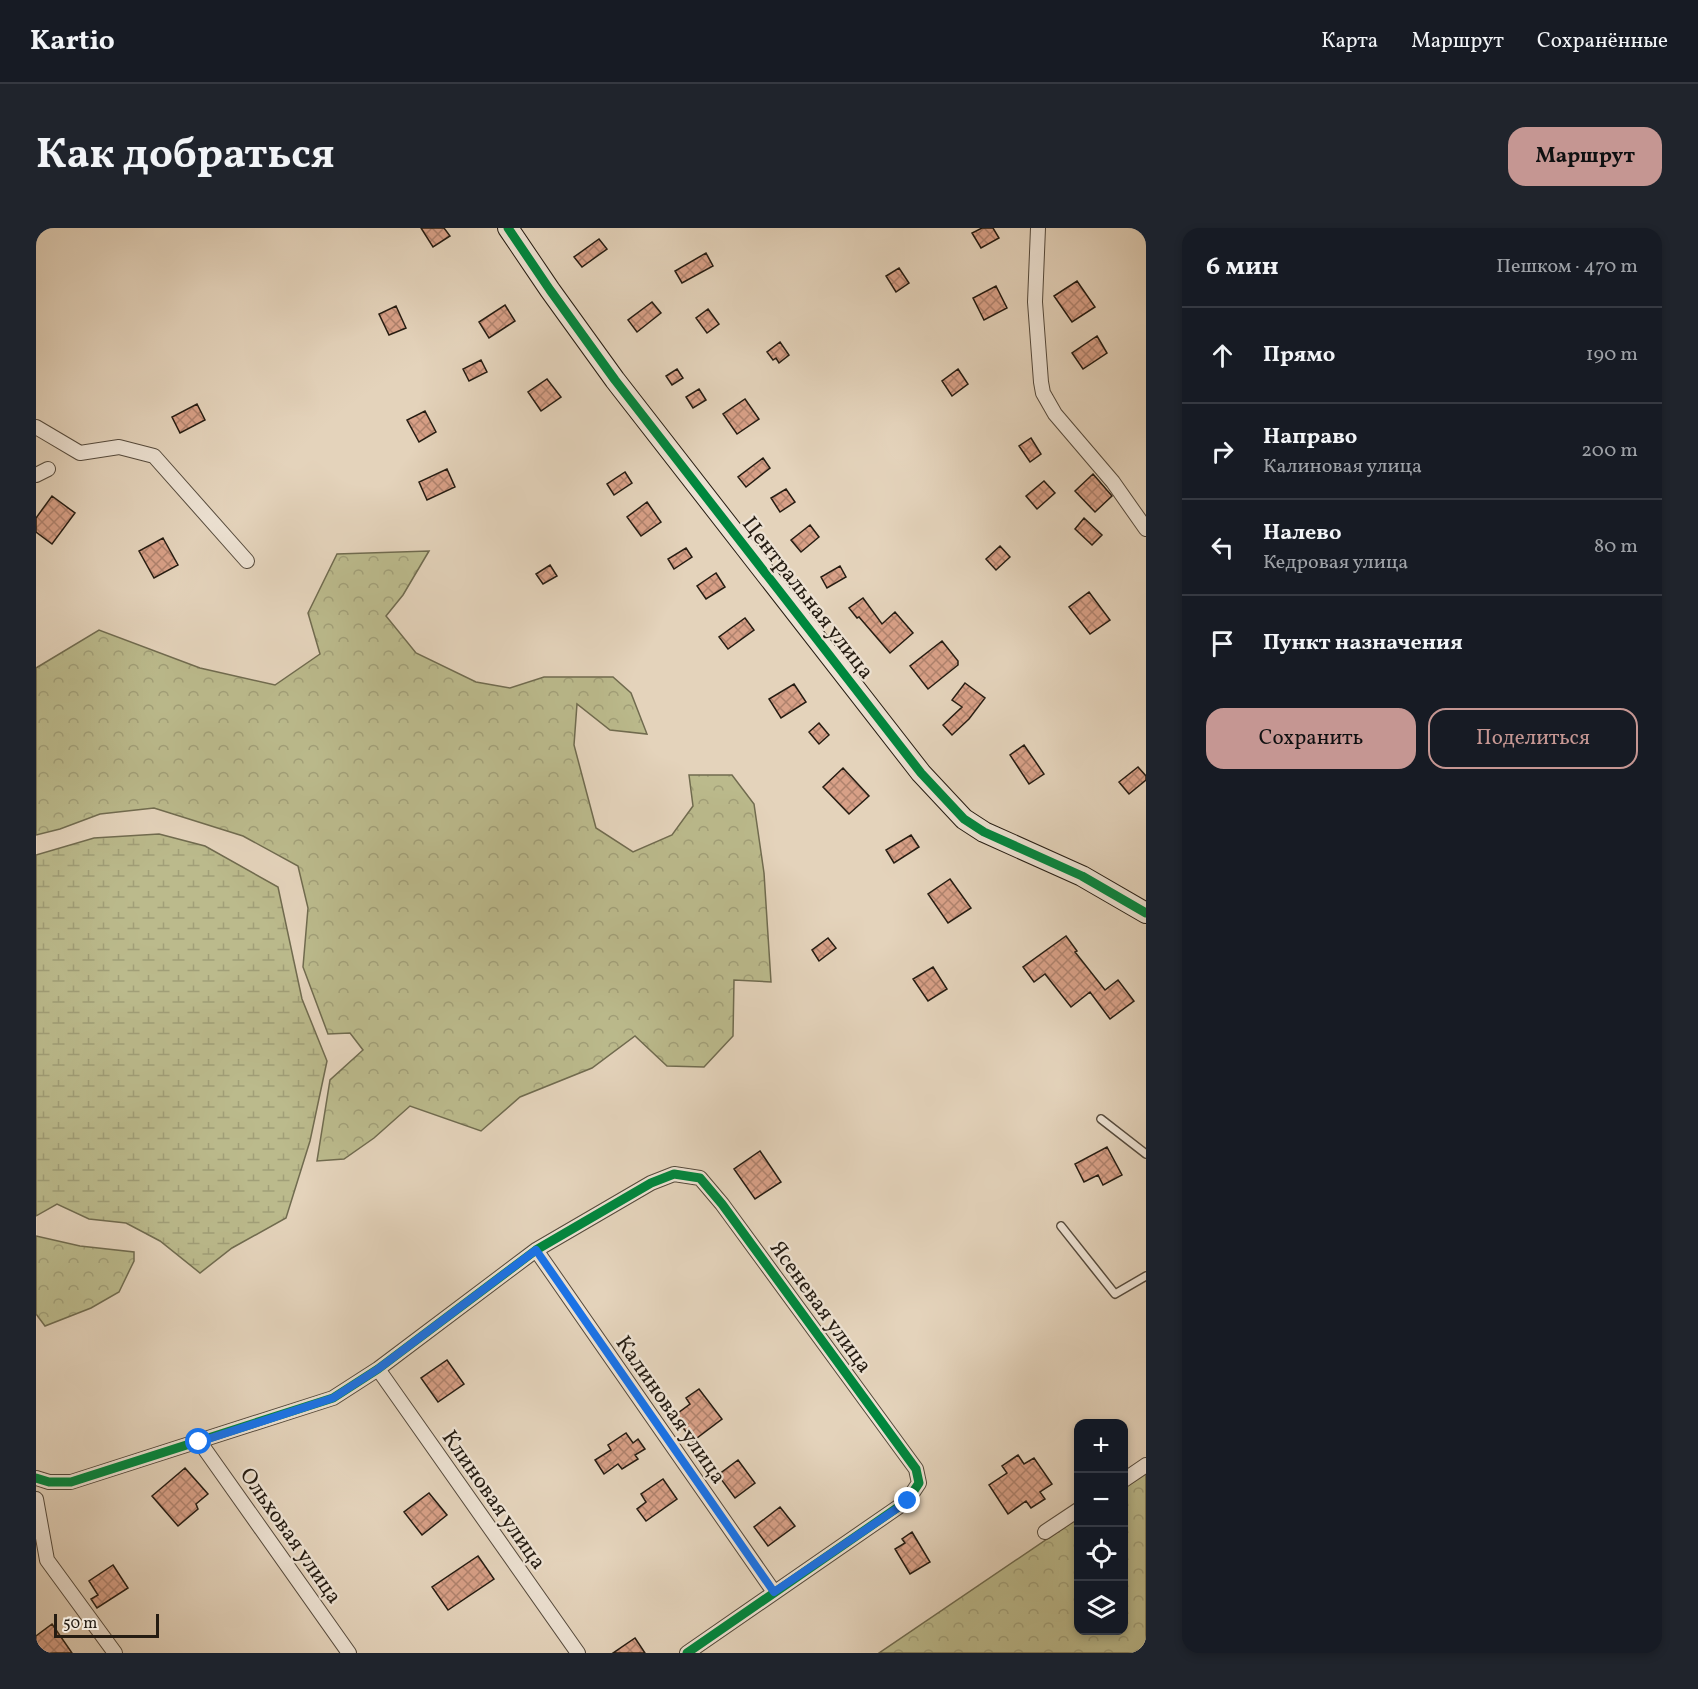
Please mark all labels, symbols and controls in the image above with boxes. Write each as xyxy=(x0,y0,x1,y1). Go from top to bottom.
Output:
text: Kartio xyxy=(30,22,115,61)
text: Карта xyxy=(1321,27,1378,56)
text: Маршрут xyxy=(1411,27,1504,56)
text: Сохранённые xyxy=(1537,27,1668,56)
text: Как добраться xyxy=(36,127,335,186)
button: Маршрут xyxy=(1508,127,1662,186)
text: 6 мин xyxy=(1206,249,1279,285)
text: Пешком · 470 m xyxy=(1496,253,1638,281)
icon: ahead xyxy=(1206,339,1239,372)
text: Прямо xyxy=(1263,340,1335,371)
text: 190 m xyxy=(1586,341,1638,369)
text: Направо xyxy=(1263,422,1357,453)
icon: right xyxy=(1206,435,1239,468)
text: 200 m xyxy=(1581,437,1638,465)
text: Калиновая улица xyxy=(1263,453,1422,481)
street label: Центральная улица xyxy=(734,511,881,687)
text: Налево xyxy=(1263,518,1342,549)
icon: left xyxy=(1206,531,1239,564)
text: 80 m xyxy=(1594,533,1638,561)
text: Кедровая улица xyxy=(1263,549,1408,577)
icon: arrive xyxy=(1206,627,1239,660)
text: Пункт назначения xyxy=(1263,628,1463,659)
button: Сохранить xyxy=(1206,708,1416,769)
button: Поделиться xyxy=(1428,708,1638,769)
street label: Ясеневая улица xyxy=(761,1235,879,1380)
street label: Калиновая улица xyxy=(607,1330,733,1491)
map controls xyxy=(1074,1419,1128,1635)
button: + xyxy=(1074,1419,1128,1473)
street label: Клиновая улица xyxy=(433,1424,553,1577)
route start xyxy=(185,1428,211,1454)
street label: Ольховая улица xyxy=(231,1462,349,1611)
button: − xyxy=(1074,1473,1128,1527)
route end xyxy=(894,1487,920,1513)
button: locate xyxy=(1074,1527,1128,1581)
button: layers xyxy=(1074,1581,1128,1635)
scale bar xyxy=(54,1611,159,1638)
text: 50 m xyxy=(63,1613,97,1635)

